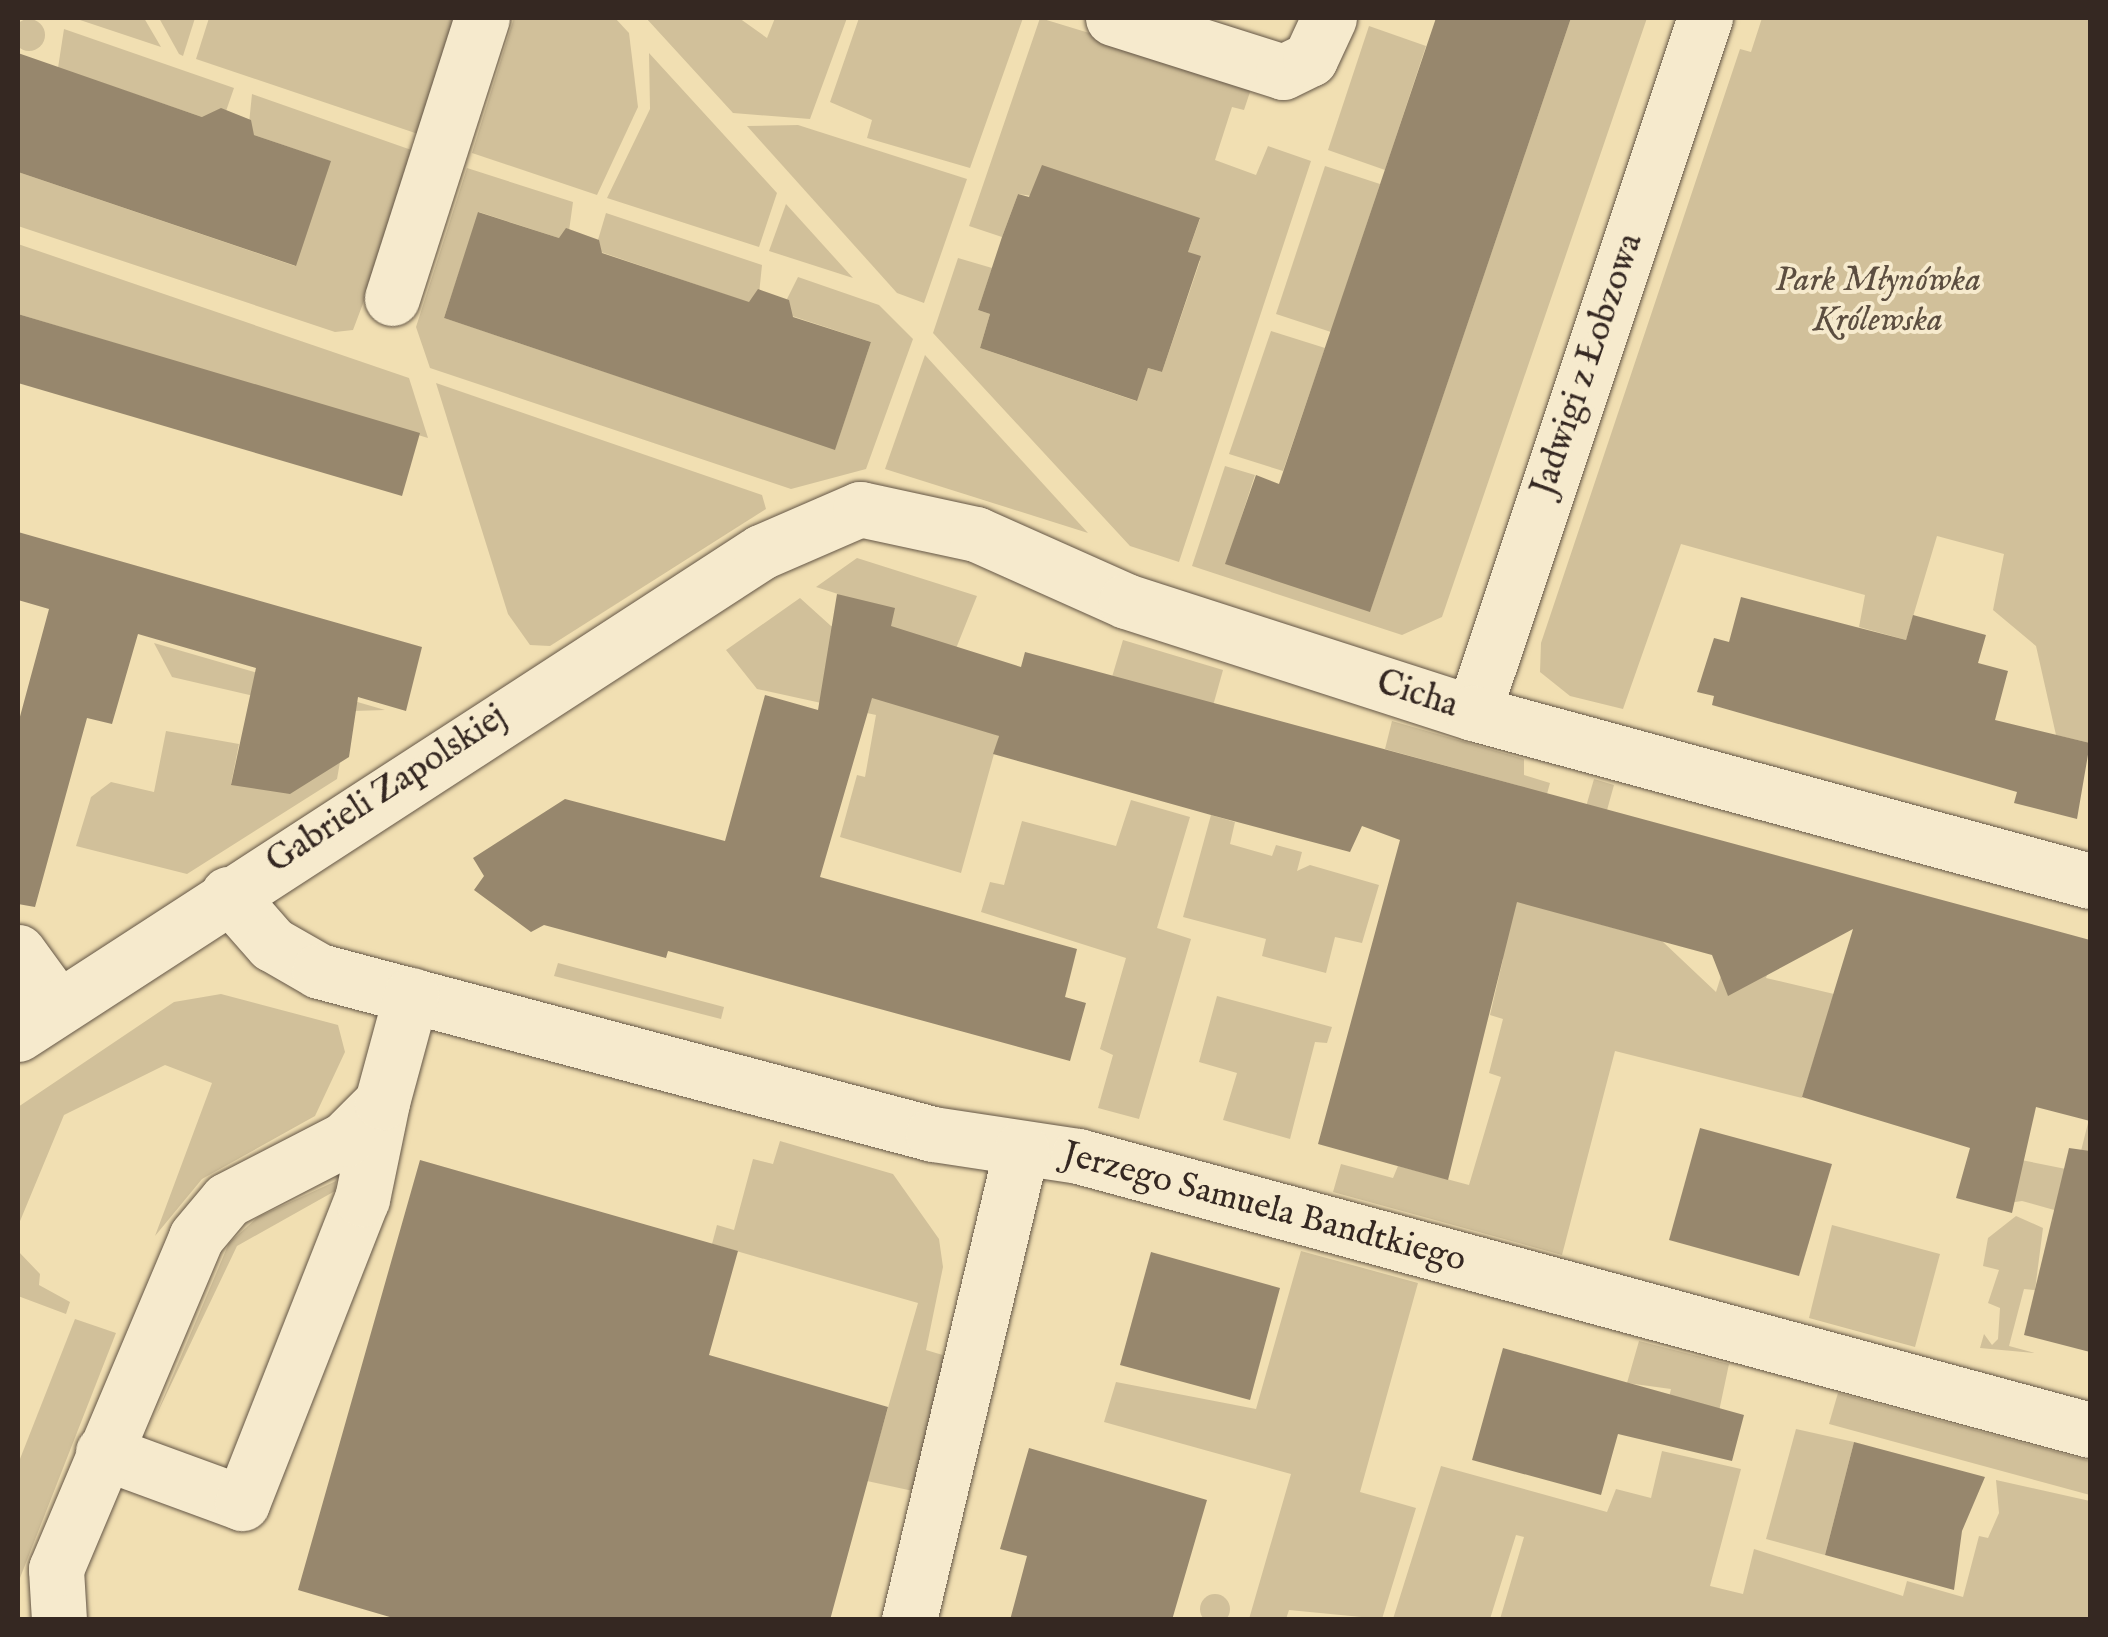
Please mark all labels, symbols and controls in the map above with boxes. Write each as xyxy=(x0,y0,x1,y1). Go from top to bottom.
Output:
street label: Jadwigi z Łobzowa xyxy=(1523,228,1653,502)
park label: Park Młynówka Królewska xyxy=(1775,260,1981,342)
street label: Cicha xyxy=(1371,662,1463,728)
street label: Gabrieli Zapolskiej xyxy=(259,697,515,883)
street label: Jerzego Samuela Bandtkiego xyxy=(1058,1134,1470,1282)

